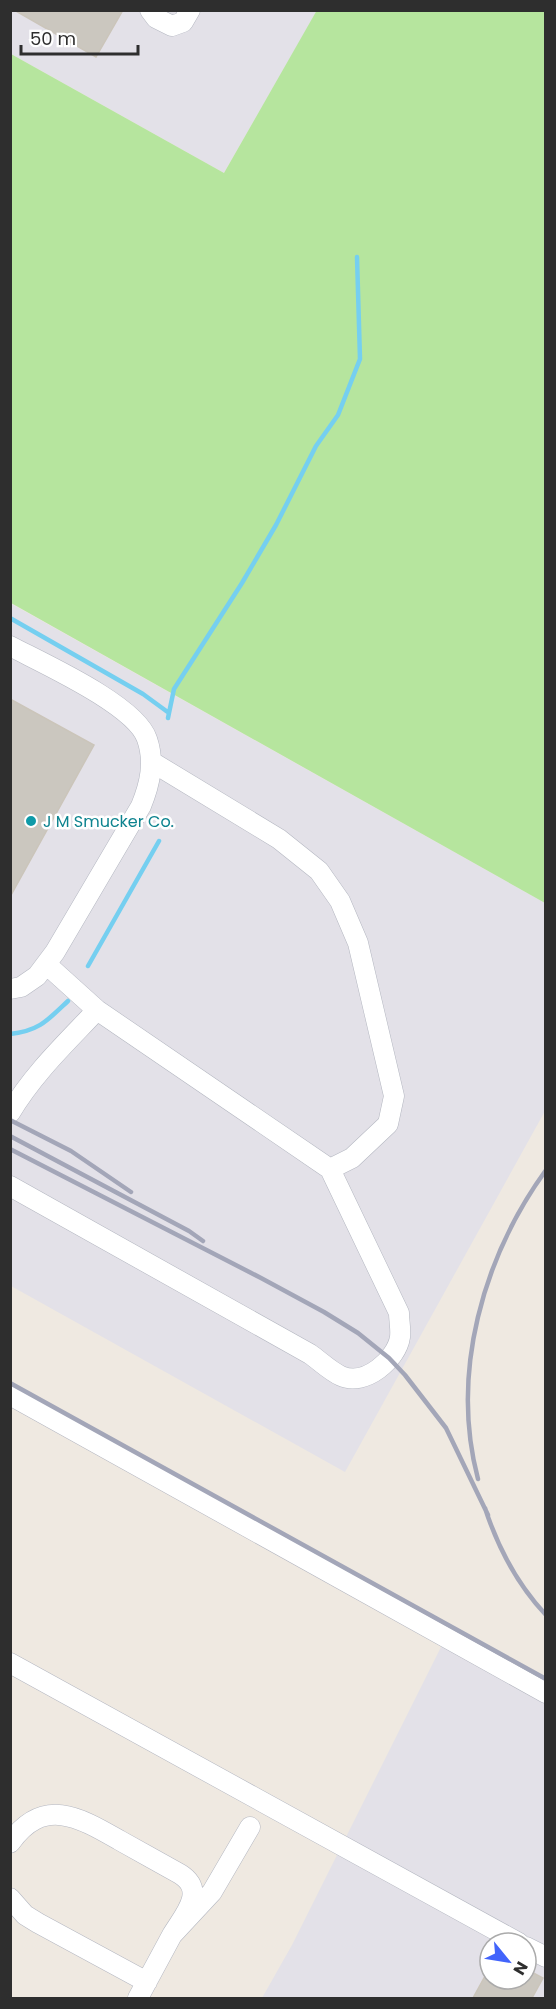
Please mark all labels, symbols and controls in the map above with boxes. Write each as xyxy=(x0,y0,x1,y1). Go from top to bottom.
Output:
scale bar xyxy=(21,18,138,56)
text: 50 m xyxy=(30,26,76,51)
place label: J M Smucker Co. xyxy=(43,810,174,833)
marker: J M Smucker Co. xyxy=(24,814,38,828)
north arrow xyxy=(478,1931,538,1991)
text: N xyxy=(508,1957,534,1979)

